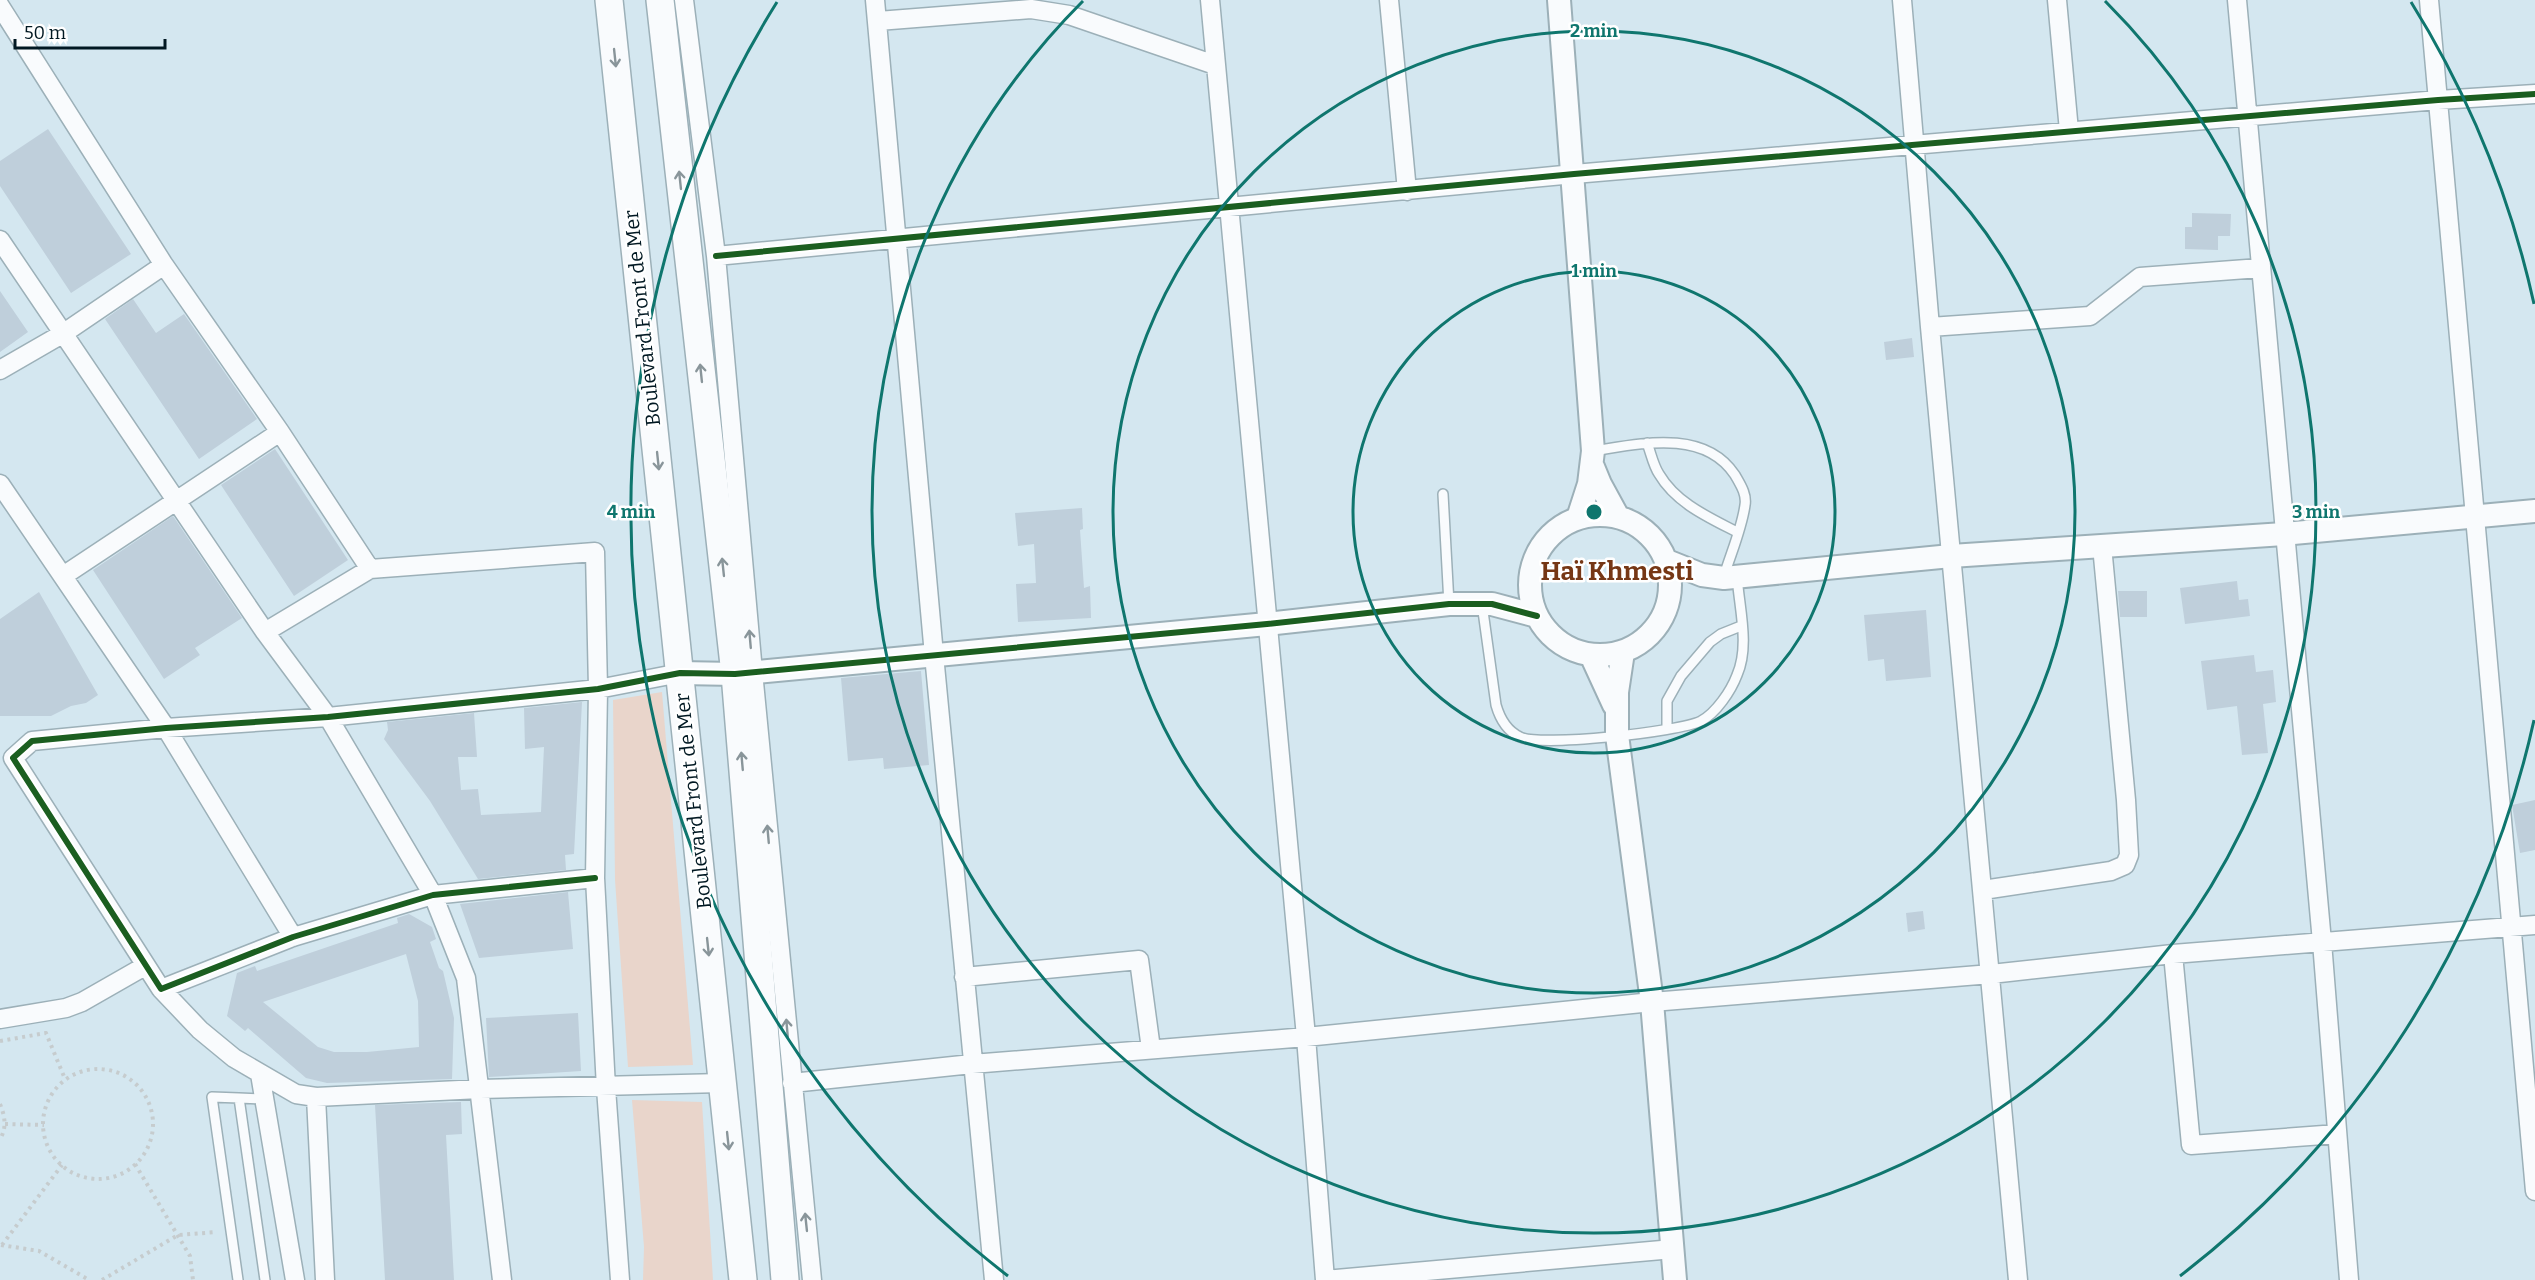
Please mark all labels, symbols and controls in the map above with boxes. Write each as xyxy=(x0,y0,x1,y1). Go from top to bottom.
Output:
scale bar xyxy=(15,12,165,50)
text: 2 min xyxy=(1570,20,1618,42)
text: 50 m xyxy=(24,22,66,44)
one-way arrow xyxy=(610,48,621,68)
one-way arrow xyxy=(674,170,685,190)
street label: Boulevard Front de Mer xyxy=(619,209,665,427)
text: 1 min xyxy=(1571,260,1617,282)
one-way arrow xyxy=(695,364,706,384)
one-way arrow xyxy=(653,450,664,470)
text: 4 min xyxy=(607,501,656,523)
text: 3 min xyxy=(2292,501,2340,523)
centre of rings xyxy=(1584,502,1604,522)
district label: Haï Khmesti xyxy=(1540,556,1694,587)
one-way arrow xyxy=(717,558,728,578)
one-way arrow xyxy=(744,630,755,650)
street label: Boulevard Front de Mer xyxy=(670,692,716,910)
one-way arrow xyxy=(736,752,747,772)
one-way arrow xyxy=(762,824,773,844)
one-way arrow xyxy=(703,937,714,957)
one-way arrow xyxy=(781,1018,792,1038)
one-way arrow xyxy=(723,1131,734,1151)
one-way arrow xyxy=(800,1212,811,1232)

